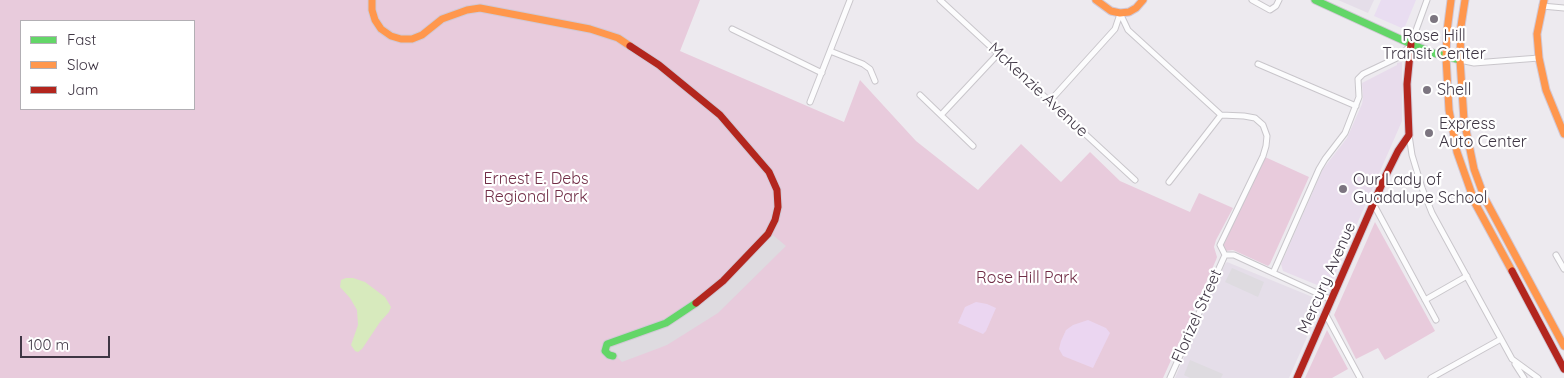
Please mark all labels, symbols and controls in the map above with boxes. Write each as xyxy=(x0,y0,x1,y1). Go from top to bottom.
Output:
marker: Rose Hill Transit Center xyxy=(1428,13,1440,25)
legend xyxy=(20,20,195,110)
place label: Rose Hill Transit Center xyxy=(1382,26,1486,64)
text: Fast xyxy=(67,30,96,49)
street label: McKenzie Avenue xyxy=(984,39,1092,141)
text: Slow xyxy=(67,55,99,74)
text: Jam xyxy=(67,80,98,99)
place label: Shell xyxy=(1437,80,1471,100)
marker: Shell xyxy=(1421,84,1433,96)
place label: Express Auto Center xyxy=(1439,114,1527,152)
marker: Express Auto Center xyxy=(1423,127,1435,139)
park label: Ernest E. Debs Regional Park xyxy=(483,169,589,207)
place label: Our Lady of Guadalupe School xyxy=(1353,170,1487,208)
marker: Our Lady of Guadalupe School xyxy=(1337,183,1349,195)
street label: Mercury Avenue xyxy=(1294,219,1360,337)
street label: Florizel Street xyxy=(1168,266,1226,366)
park label: Rose Hill Park xyxy=(976,268,1078,288)
scale bar xyxy=(22,326,112,358)
text: 100 m xyxy=(28,335,69,354)

